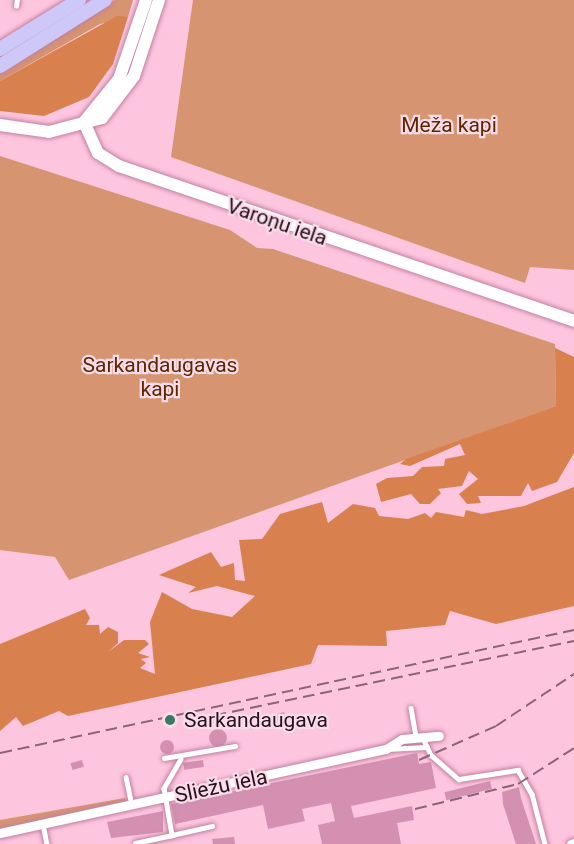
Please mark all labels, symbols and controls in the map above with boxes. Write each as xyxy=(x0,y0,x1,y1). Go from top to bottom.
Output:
park label: Meža kapi xyxy=(401,112,497,138)
street label: Varoņu iela xyxy=(224,193,330,251)
park label: Sarkandaugavas kapi xyxy=(83,352,237,402)
place label: Sarkandaugava xyxy=(184,707,328,733)
marker: Sarkandaugava xyxy=(161,711,179,729)
street label: Sliežu iela xyxy=(173,764,269,808)

